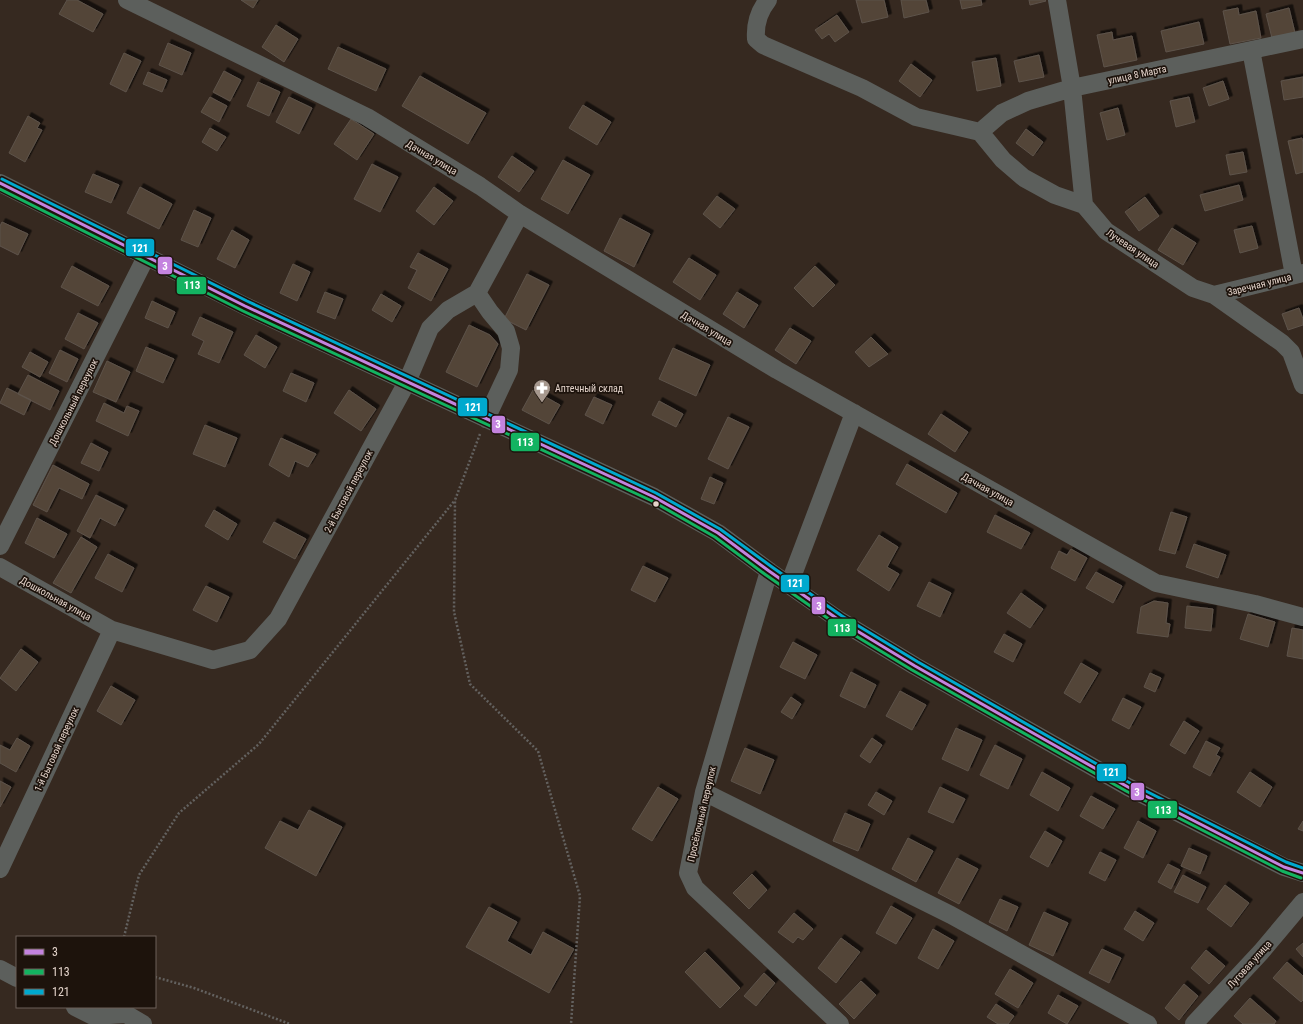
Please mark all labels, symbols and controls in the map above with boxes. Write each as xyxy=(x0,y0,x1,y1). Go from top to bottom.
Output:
street label: улица 8 Марта xyxy=(1107,63,1168,86)
street label: Дачная улица xyxy=(404,138,459,177)
street label: Лучевая улица xyxy=(1104,227,1161,270)
line badge: 121 xyxy=(125,238,155,257)
text: 121 xyxy=(132,242,148,255)
line badge: 3 xyxy=(157,256,173,275)
text: 3 xyxy=(162,260,168,273)
street label: Заречная улица xyxy=(1226,271,1292,298)
line badge: 113 xyxy=(176,276,207,295)
text: 113 xyxy=(184,279,201,292)
street label: Дачная улица xyxy=(679,309,734,348)
street label: Дошкольный переулок xyxy=(47,357,100,447)
pharmacy icon: Аптечный склад xyxy=(532,378,552,403)
place label: Аптечный склад xyxy=(555,383,624,394)
line badge: 121 xyxy=(457,397,488,417)
text: 121 xyxy=(465,401,481,414)
line badge: 3 xyxy=(491,415,506,434)
text: 3 xyxy=(495,418,501,431)
line badge: 113 xyxy=(510,432,540,452)
text: 113 xyxy=(517,436,534,449)
street label: 2-й Бытовой переулок xyxy=(322,448,375,534)
street label: Дачная улица xyxy=(960,471,1016,508)
unlabelled marker xyxy=(651,499,661,509)
street label: Дошкольная улица xyxy=(18,574,93,623)
line badge: 121 xyxy=(780,574,810,593)
text: 121 xyxy=(787,577,803,590)
line badge: 3 xyxy=(811,596,826,615)
text: 3 xyxy=(816,600,822,613)
line badge: 113 xyxy=(827,618,857,637)
text: 113 xyxy=(834,622,851,635)
street label: 1-й Бытовой переулок xyxy=(32,705,81,793)
line badge: 121 xyxy=(1096,763,1127,782)
street label: Просёлочный переулок xyxy=(685,765,718,863)
text: 121 xyxy=(1103,766,1119,779)
line badge: 3 xyxy=(1130,782,1145,801)
text: 3 xyxy=(1134,786,1140,799)
line badge: 113 xyxy=(1147,800,1178,819)
text: 113 xyxy=(1155,804,1172,817)
legend xyxy=(16,936,156,1008)
street label: Луговая улица xyxy=(1225,938,1274,990)
text: 3 xyxy=(52,945,58,959)
text: 113 xyxy=(52,965,70,979)
text: 121 xyxy=(52,985,70,999)

